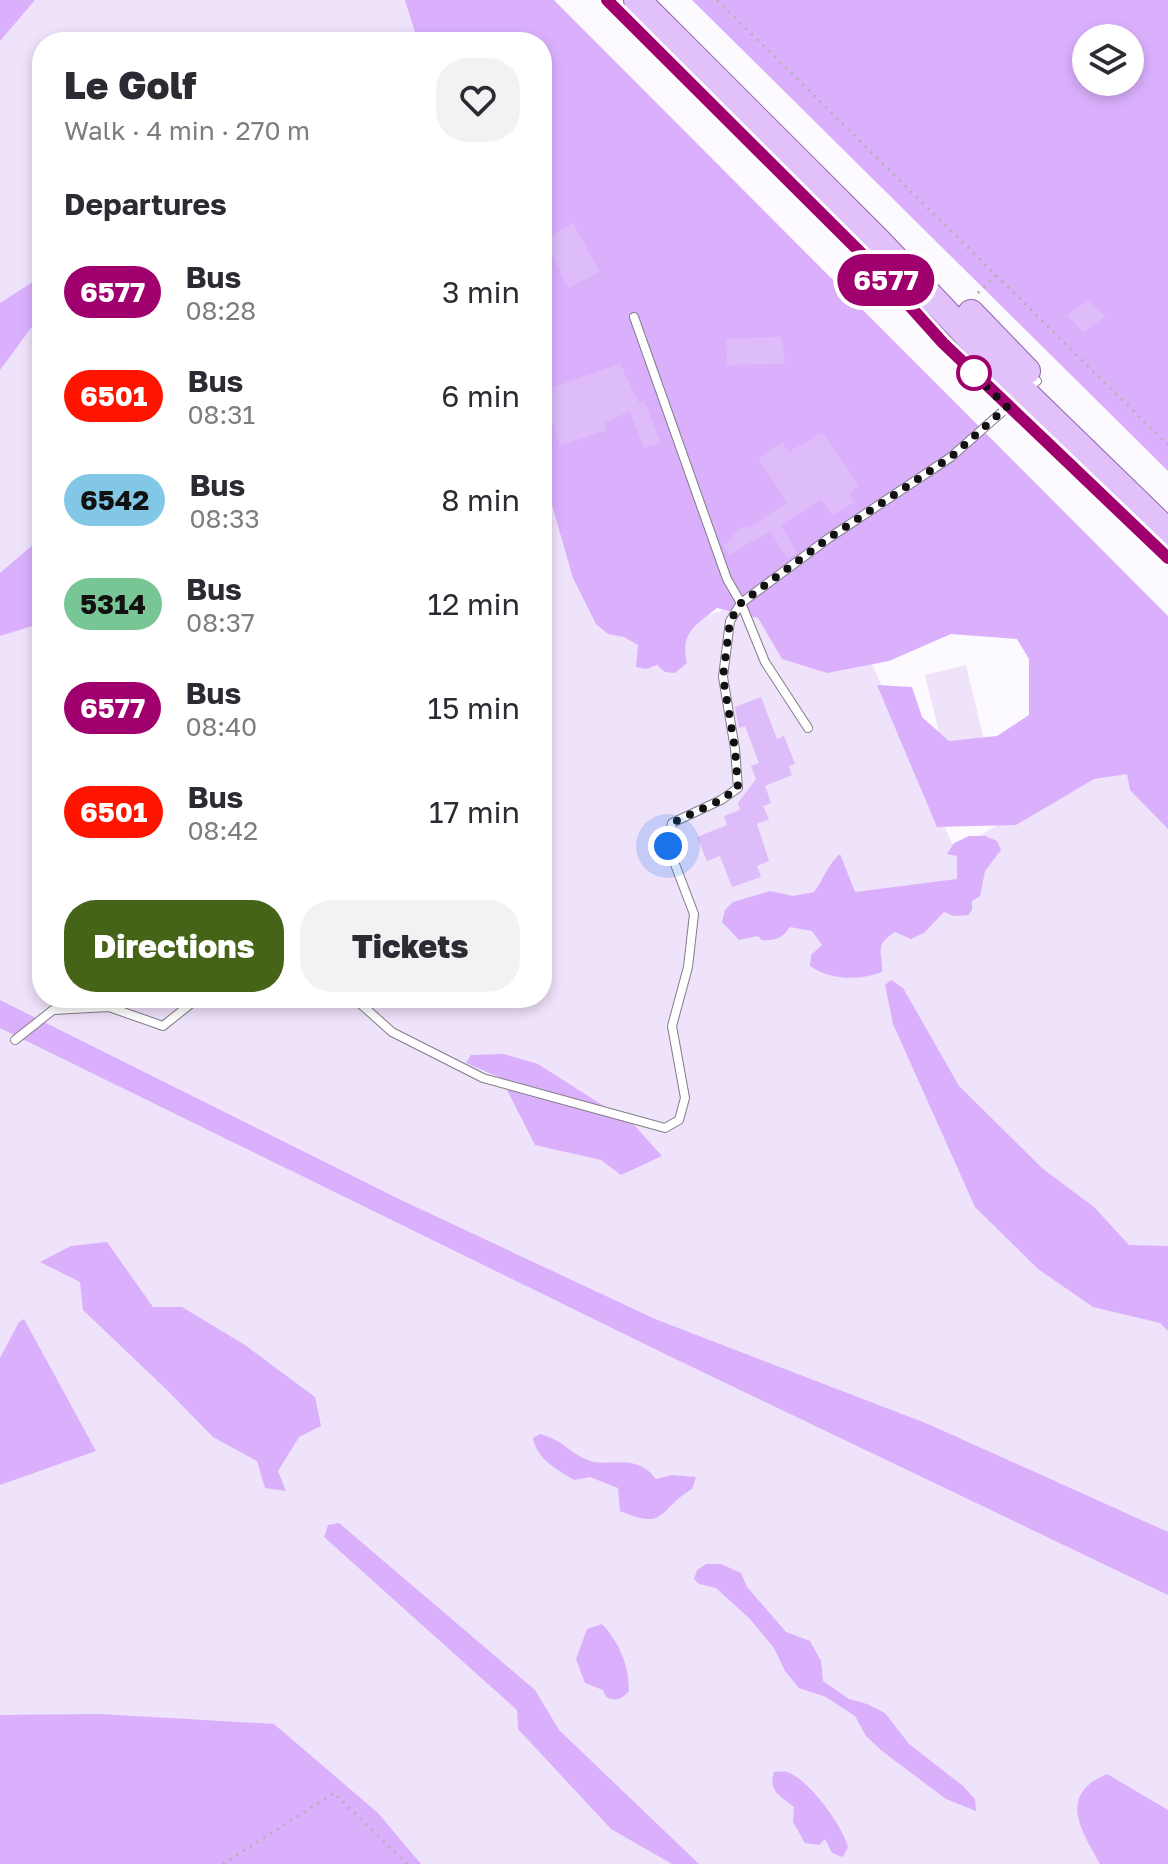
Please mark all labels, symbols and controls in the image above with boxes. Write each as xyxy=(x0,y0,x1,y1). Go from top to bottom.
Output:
map controls xyxy=(1072,24,1144,96)
button: layers xyxy=(1072,24,1144,96)
button: heart xyxy=(436,58,520,142)
text: Le Golf xyxy=(64,62,196,107)
text: Walk · 4 min · 270 m xyxy=(64,115,310,146)
text: Departures xyxy=(64,186,227,222)
line badge: 6577 xyxy=(830,254,942,306)
text: Bus xyxy=(185,259,241,295)
text: 6577 xyxy=(853,263,919,296)
text: 3 min xyxy=(442,274,520,310)
text: 6577 xyxy=(80,275,145,308)
text: 08:28 xyxy=(185,295,256,326)
unlabelled marker xyxy=(957,356,991,390)
text: Bus xyxy=(187,363,243,399)
text: 6 min xyxy=(441,378,520,414)
text: 6501 xyxy=(80,379,147,412)
text: 08:31 xyxy=(187,399,255,430)
text: Bus xyxy=(189,467,245,503)
text: 8 min xyxy=(441,482,520,518)
text: 6542 xyxy=(80,483,149,516)
text: 08:33 xyxy=(189,503,260,534)
text: Bus xyxy=(186,571,242,607)
text: 12 min xyxy=(428,586,520,622)
text: 5314 xyxy=(80,587,146,620)
text: 08:37 xyxy=(186,607,255,638)
text: Bus xyxy=(185,675,241,711)
text: 15 min xyxy=(428,690,520,726)
text: 6577 xyxy=(80,691,145,724)
text: 08:40 xyxy=(185,711,257,742)
text: Bus xyxy=(187,779,243,815)
text: 17 min xyxy=(429,794,520,830)
text: 6501 xyxy=(80,795,147,828)
text: 08:42 xyxy=(187,815,258,846)
your location xyxy=(648,826,688,866)
button: Directions xyxy=(64,900,284,992)
button: Tickets xyxy=(300,900,520,992)

